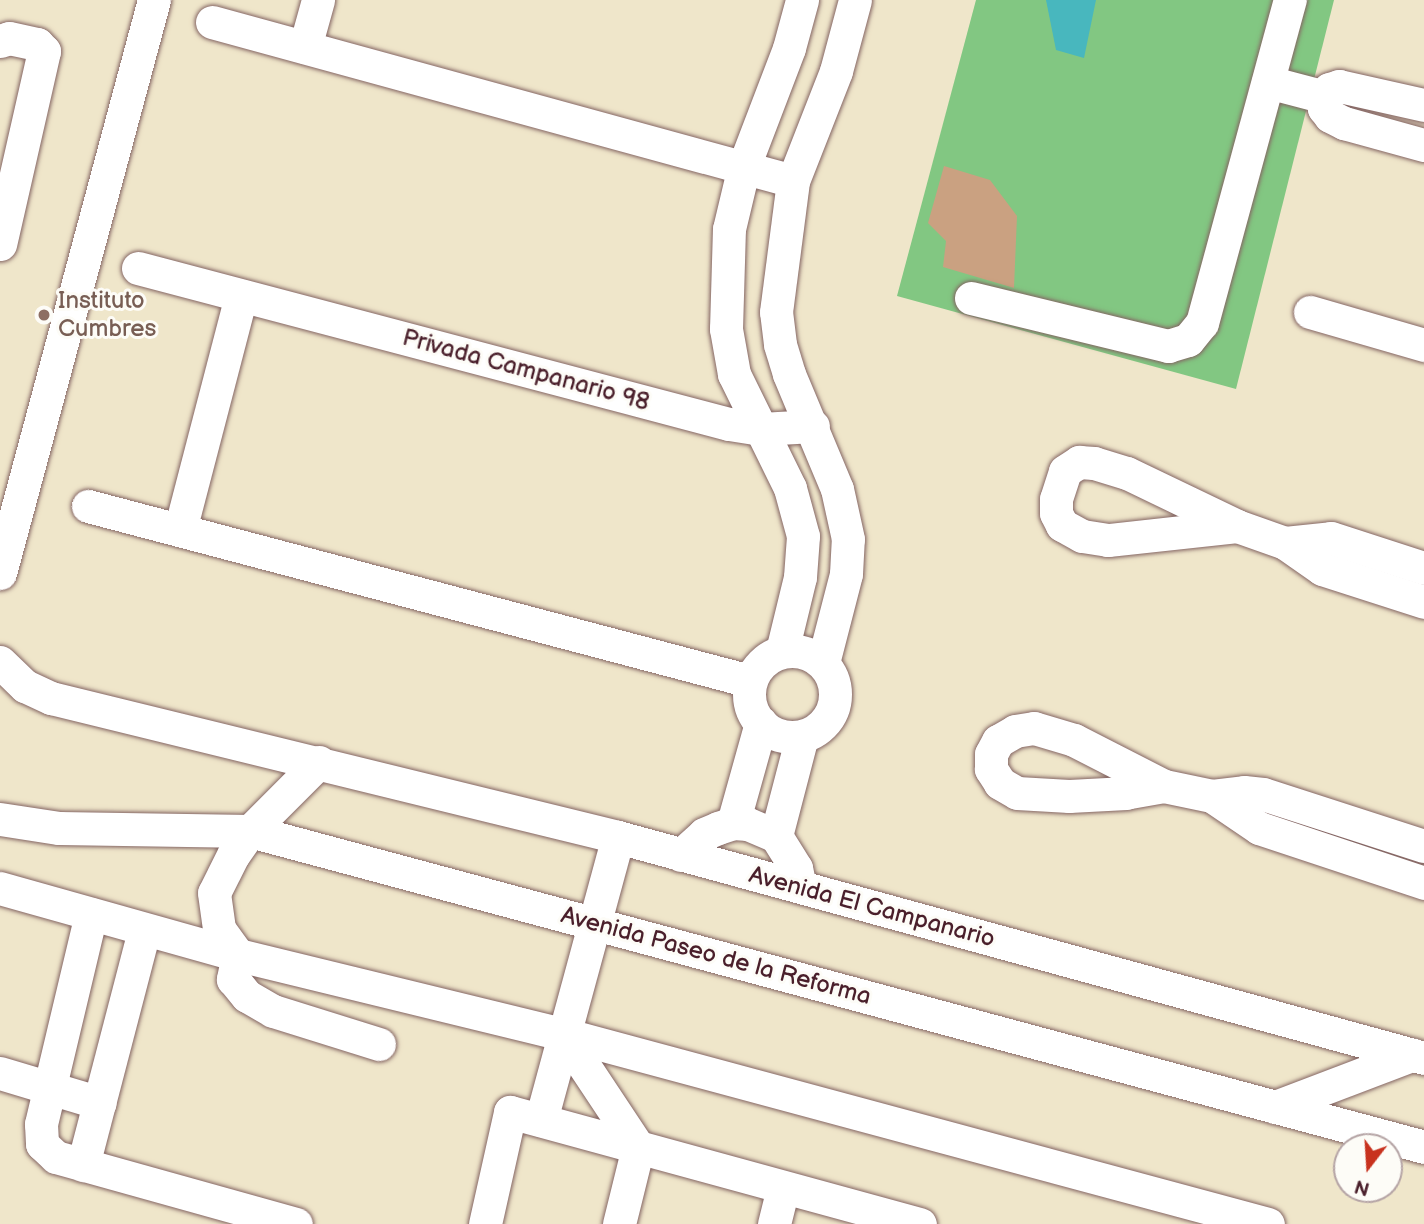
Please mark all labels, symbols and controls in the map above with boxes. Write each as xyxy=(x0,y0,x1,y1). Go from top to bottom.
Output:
place label: Instituto Cumbres xyxy=(58,287,156,343)
marker: Instituto Cumbres xyxy=(36,307,52,323)
street label: Privada Campanario 98 xyxy=(399,323,653,417)
street label: Avenida El Campanario xyxy=(746,860,998,954)
street label: Avenida Paseo de la Reforma xyxy=(558,901,874,1011)
north arrow xyxy=(1333,1133,1403,1203)
text: N xyxy=(1352,1174,1372,1200)

